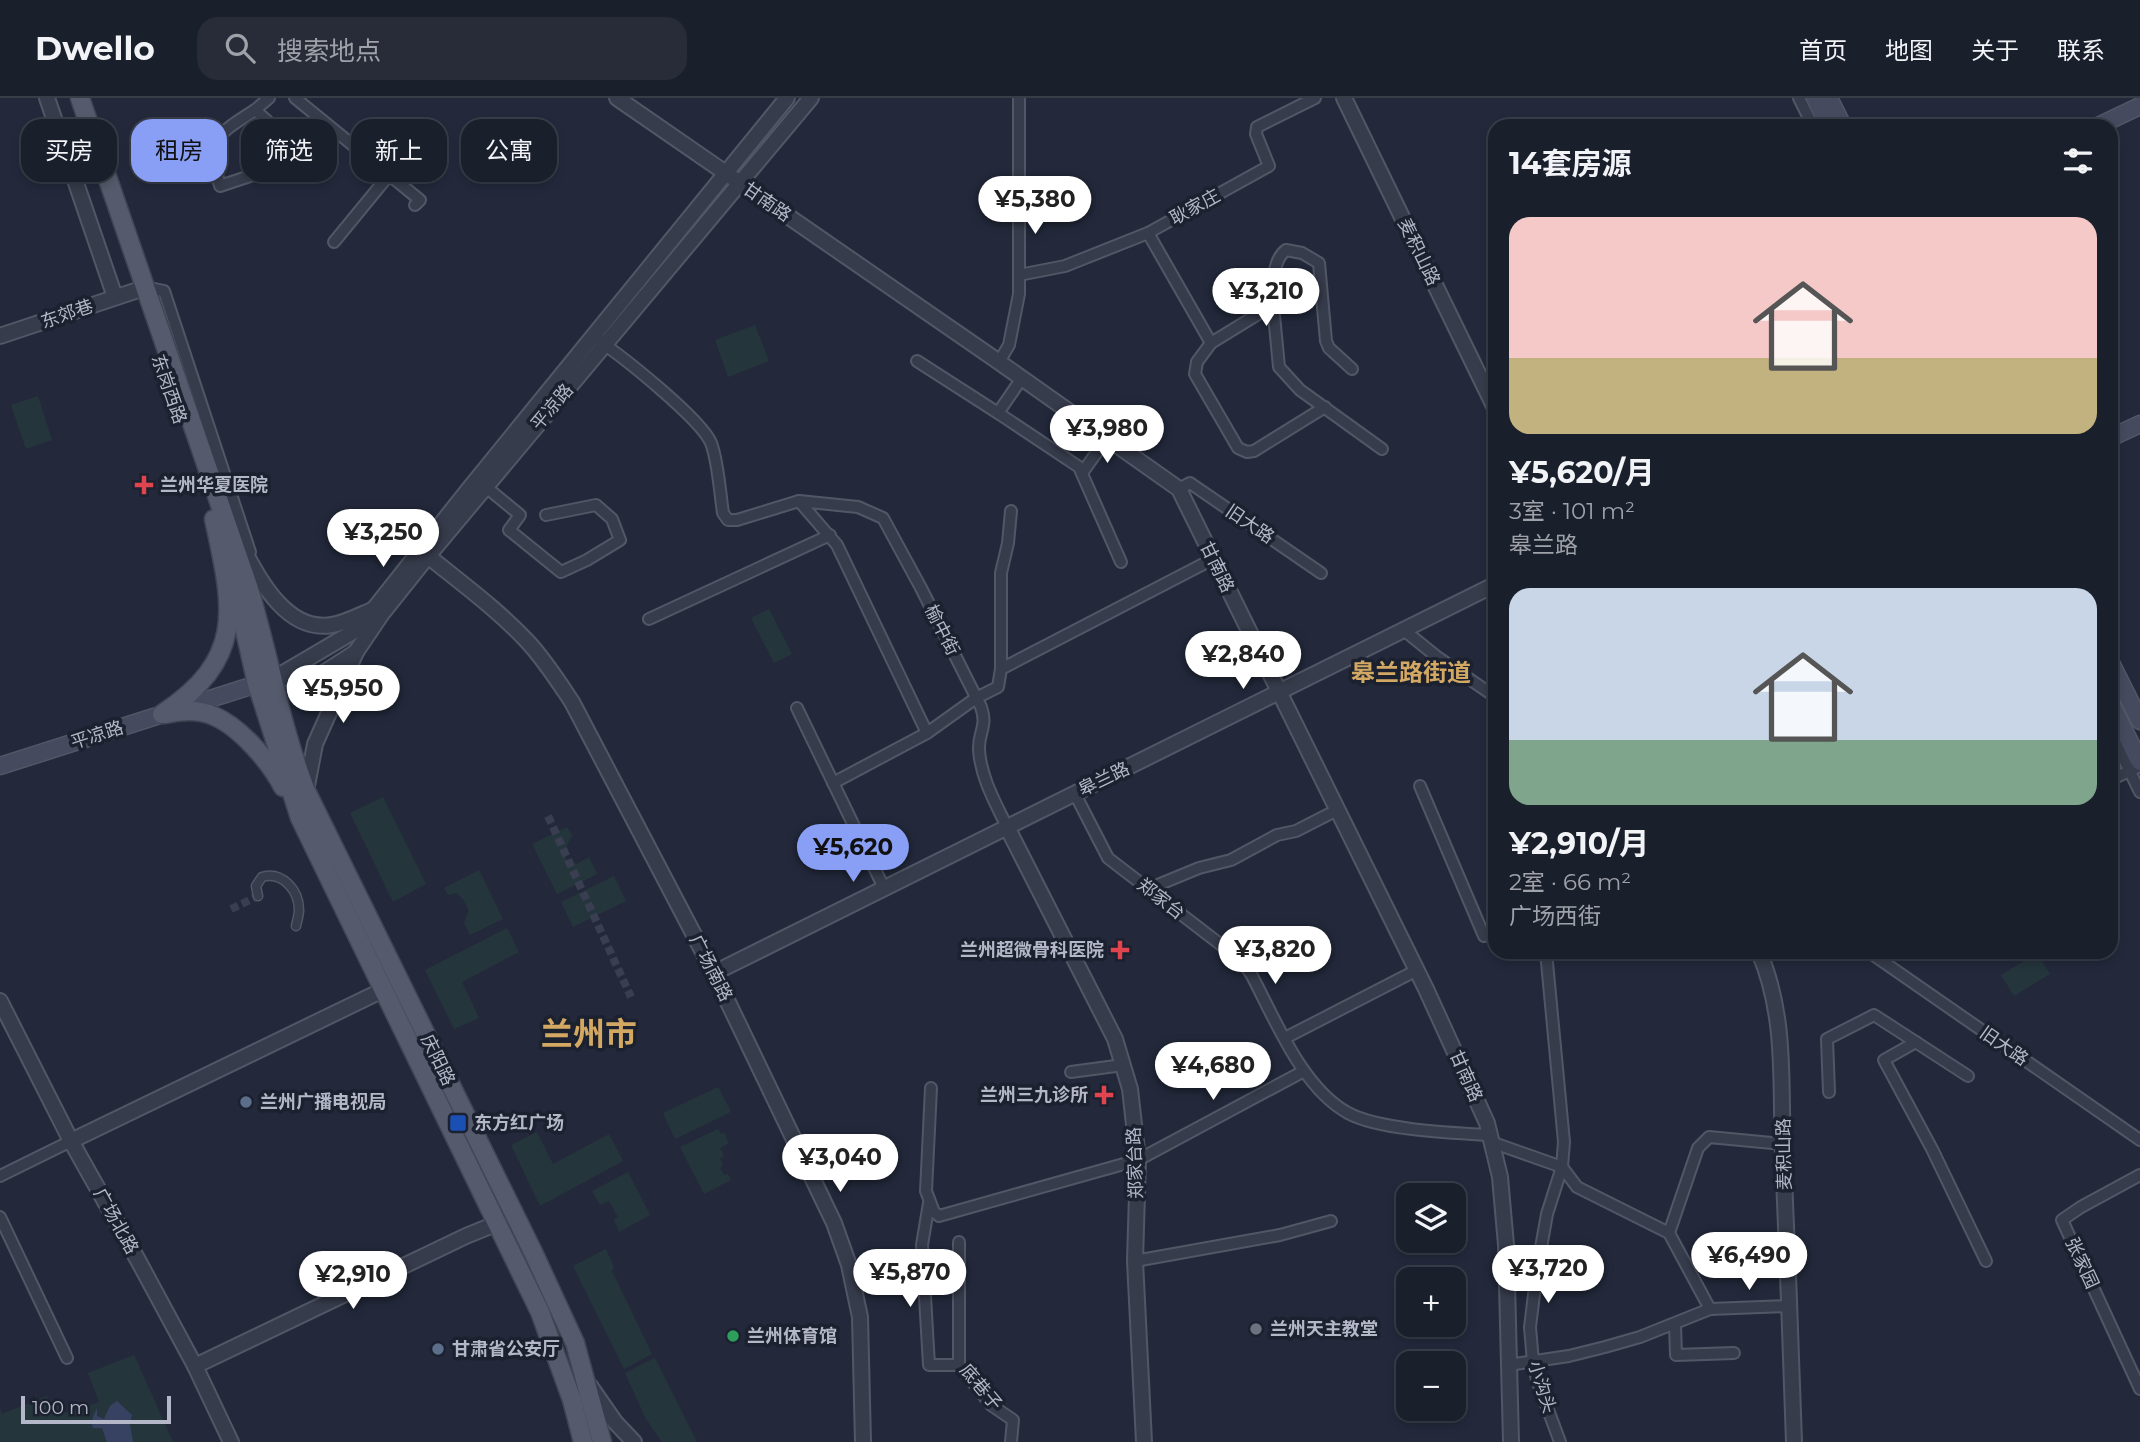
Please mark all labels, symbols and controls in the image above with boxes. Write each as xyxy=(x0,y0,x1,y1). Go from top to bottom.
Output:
search box xyxy=(197,17,687,80)
text: Dwello xyxy=(35,28,155,68)
icon: search xyxy=(221,29,259,67)
text: 搜索地点 xyxy=(277,35,381,67)
text: 首页 xyxy=(1799,36,1847,65)
text: 地图 xyxy=(1885,36,1933,65)
text: 关于 xyxy=(1971,36,2019,65)
text: 联系 xyxy=(2057,36,2105,65)
chip: 买房 xyxy=(21,119,117,182)
chip: 租房 xyxy=(131,119,227,182)
chip: 筛选 xyxy=(241,119,337,182)
chip: 新上 xyxy=(351,119,447,182)
chip: 公寓 xyxy=(461,119,557,182)
icon: filters xyxy=(2059,142,2097,180)
text: 14套房源 xyxy=(1509,145,1631,182)
pin: ¥5,380 xyxy=(978,176,1092,236)
street label: 甘南路 xyxy=(739,178,795,226)
street label: 耿家庄 xyxy=(1166,184,1224,230)
text: ¥5,380 xyxy=(994,185,1076,213)
street label: 麦积山路 xyxy=(1393,215,1445,289)
icon: home xyxy=(1740,263,1866,389)
pin: ¥3,210 xyxy=(1209,268,1323,328)
text: ¥3,210 xyxy=(1228,277,1304,305)
street label: 东郊巷 xyxy=(38,295,96,333)
street label: 东岗西路 xyxy=(147,351,191,427)
street label: 平凉路 xyxy=(526,379,578,435)
pin: ¥3,980 xyxy=(1050,406,1164,465)
text: ¥3,980 xyxy=(1066,414,1148,442)
text: ¥5,620/月 xyxy=(1509,454,1655,491)
place label: 兰州华夏医院 xyxy=(160,474,268,496)
marker: 兰州华夏医院 xyxy=(134,475,154,495)
text: 3室 · 101 m² xyxy=(1509,497,1635,525)
street label: 旧大路 xyxy=(1221,500,1279,548)
pin: ¥3,250 xyxy=(326,510,440,569)
text: ¥3,250 xyxy=(343,518,423,546)
text: 皋兰路 xyxy=(1509,531,1578,559)
street label: 甘南路 xyxy=(1195,538,1239,596)
street label: 榆中街 xyxy=(920,601,964,659)
pin: ¥2,840 xyxy=(1186,632,1300,691)
icon: home xyxy=(1740,634,1866,760)
text: ¥2,840 xyxy=(1201,640,1285,668)
district label: 皋兰路街道 xyxy=(1351,658,1471,687)
pin: ¥5,950 xyxy=(286,666,400,725)
text: ¥5,950 xyxy=(303,674,383,702)
street label: 平凉路 xyxy=(68,716,126,754)
street label: 皋兰路 xyxy=(1075,757,1133,801)
pin: ¥5,620 xyxy=(796,824,910,884)
text: ¥2,910/月 xyxy=(1509,825,1649,862)
text: ¥5,620 xyxy=(813,833,893,861)
text: 2室 · 66 m² xyxy=(1509,868,1631,896)
street label: 郑家台 xyxy=(1133,874,1189,924)
text: 广场西街 xyxy=(1509,902,1601,930)
pin: ¥3,820 xyxy=(1218,926,1332,986)
street label: 广场南路 xyxy=(685,931,737,1005)
text: ¥3,820 xyxy=(1234,935,1316,963)
place label: 兰州超微骨科医院 xyxy=(960,939,1104,961)
marker: 兰州超微骨科医院 xyxy=(1110,940,1130,960)
district label: 兰州市 xyxy=(541,1014,637,1053)
street label: 旧大路 xyxy=(1976,1022,2032,1070)
street label: 庆阳路 xyxy=(416,1031,460,1089)
pin: ¥4,680 xyxy=(1156,1042,1270,1102)
street label: 甘南路 xyxy=(1445,1047,1487,1105)
text: ¥4,680 xyxy=(1171,1051,1255,1079)
place label: 兰州三九诊所 xyxy=(980,1084,1088,1106)
marker: 兰州三九诊所 xyxy=(1094,1085,1114,1105)
place label: 兰州广播电视局 xyxy=(260,1091,386,1113)
marker: 兰州广播电视局 xyxy=(238,1094,254,1110)
place label: 东方红广场 xyxy=(474,1112,564,1134)
marker: 东方红广场 xyxy=(448,1113,468,1133)
street label: 麦积山路 xyxy=(1772,1118,1796,1190)
street label: 郑家台路 xyxy=(1123,1127,1147,1199)
pin: ¥3,040 xyxy=(783,1134,897,1194)
text: ¥3,040 xyxy=(798,1143,882,1171)
map controls xyxy=(1396,1183,1466,1421)
button: layers xyxy=(1396,1183,1466,1253)
street label: 广场北路 xyxy=(89,1184,143,1258)
pin: ¥6,490 xyxy=(1692,1232,1806,1292)
street label: 张家园 xyxy=(2061,1234,2103,1292)
text: ¥6,490 xyxy=(1707,1241,1791,1269)
pin: ¥3,720 xyxy=(1491,1246,1605,1305)
pin: ¥5,870 xyxy=(853,1250,967,1309)
pin: ¥2,910 xyxy=(296,1252,410,1311)
text: ¥3,720 xyxy=(1508,1254,1588,1282)
text: ¥5,870 xyxy=(869,1258,951,1286)
text: ¥2,910 xyxy=(315,1260,391,1288)
button: + xyxy=(1396,1267,1466,1337)
place label: 兰州天主教堂 xyxy=(1270,1318,1378,1340)
marker: 兰州天主教堂 xyxy=(1248,1321,1264,1337)
place label: 兰州体育馆 xyxy=(747,1325,837,1347)
marker: 兰州体育馆 xyxy=(725,1328,741,1344)
place label: 甘肃省公安厅 xyxy=(452,1338,560,1360)
marker: 甘肃省公安厅 xyxy=(430,1341,446,1357)
button: − xyxy=(1396,1351,1466,1421)
street label: 小沟头 xyxy=(1524,1358,1560,1416)
street label: 底巷子 xyxy=(955,1359,1007,1415)
scale bar xyxy=(21,1393,172,1425)
text: 100 m xyxy=(32,1396,89,1419)

